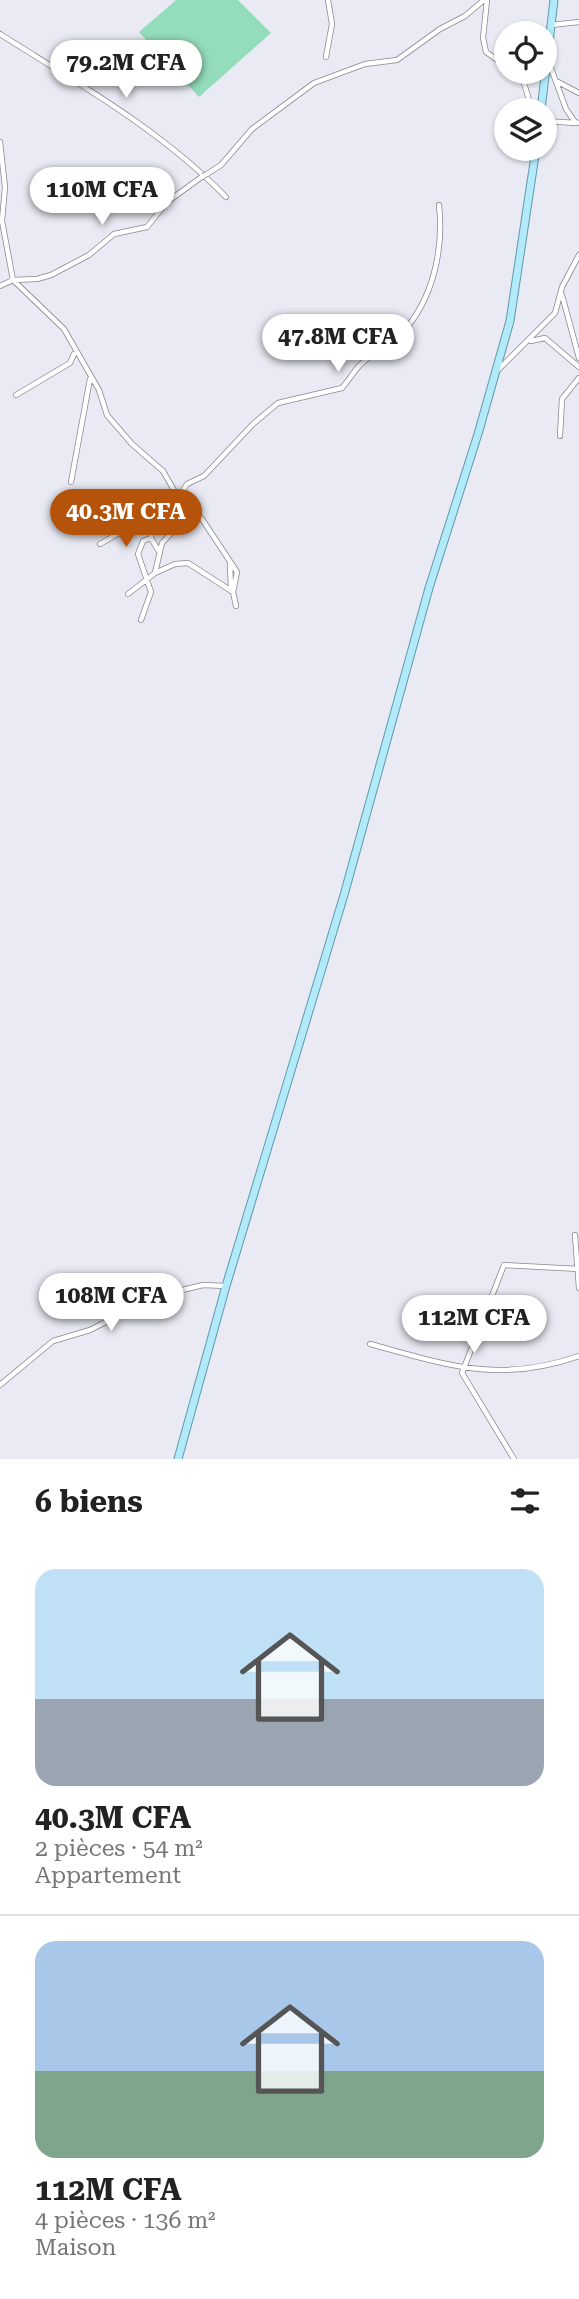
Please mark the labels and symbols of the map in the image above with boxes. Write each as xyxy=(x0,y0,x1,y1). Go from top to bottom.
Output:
pin: 79.2M CFA xyxy=(46,41,206,100)
pin: 110M CFA xyxy=(30,168,174,227)
pin: 47.8M CFA xyxy=(258,314,418,374)
pin: 40.3M CFA xyxy=(46,490,206,549)
pin: 108M CFA xyxy=(39,1274,183,1333)
pin: 112M CFA xyxy=(402,1296,546,1355)

